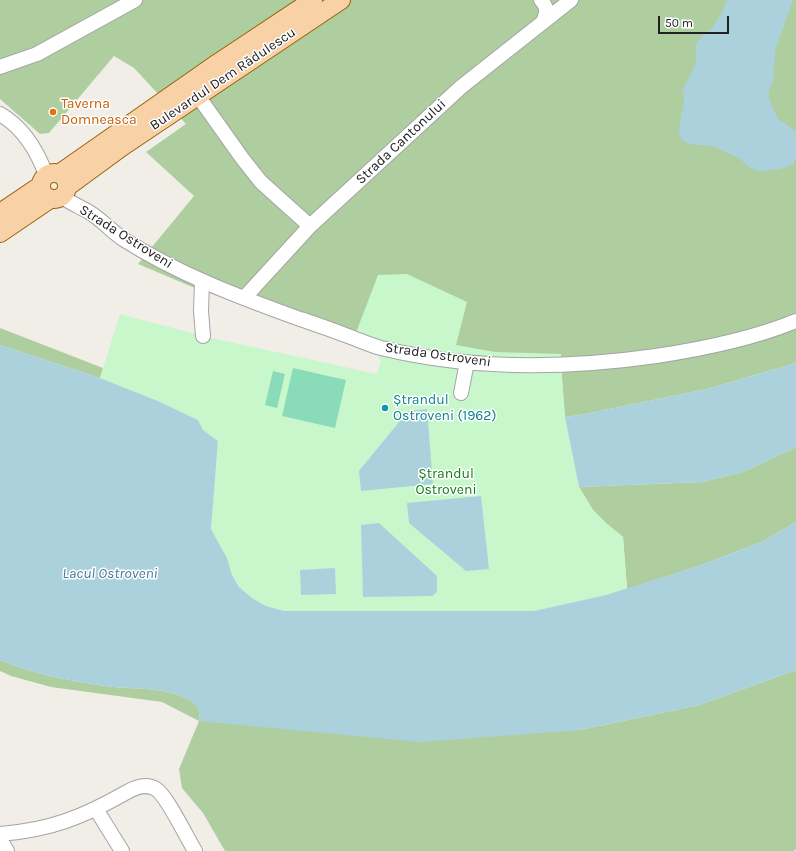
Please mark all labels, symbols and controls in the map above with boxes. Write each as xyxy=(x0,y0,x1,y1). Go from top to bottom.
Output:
scale bar xyxy=(660,8,731,34)
text: 50 m xyxy=(665,16,693,30)
street label: Bulevardul Dem Rădulescu xyxy=(147,24,299,134)
place label: Taverna Domneasca xyxy=(61,96,137,128)
street label: Strada Cantonului xyxy=(352,96,450,188)
marker: Taverna Domneasca xyxy=(48,107,58,117)
street label: Strada Ostroveni xyxy=(76,202,176,272)
street label: Strada Ostroveni xyxy=(384,339,492,371)
place label: Ștrandul Ostroveni (1962) xyxy=(393,392,496,424)
marker: Ștrandul Ostroveni (1962) xyxy=(380,403,390,413)
park label: Ștrandul Ostroveni xyxy=(415,466,477,498)
water label: Lacul Ostroveni xyxy=(62,565,158,583)

